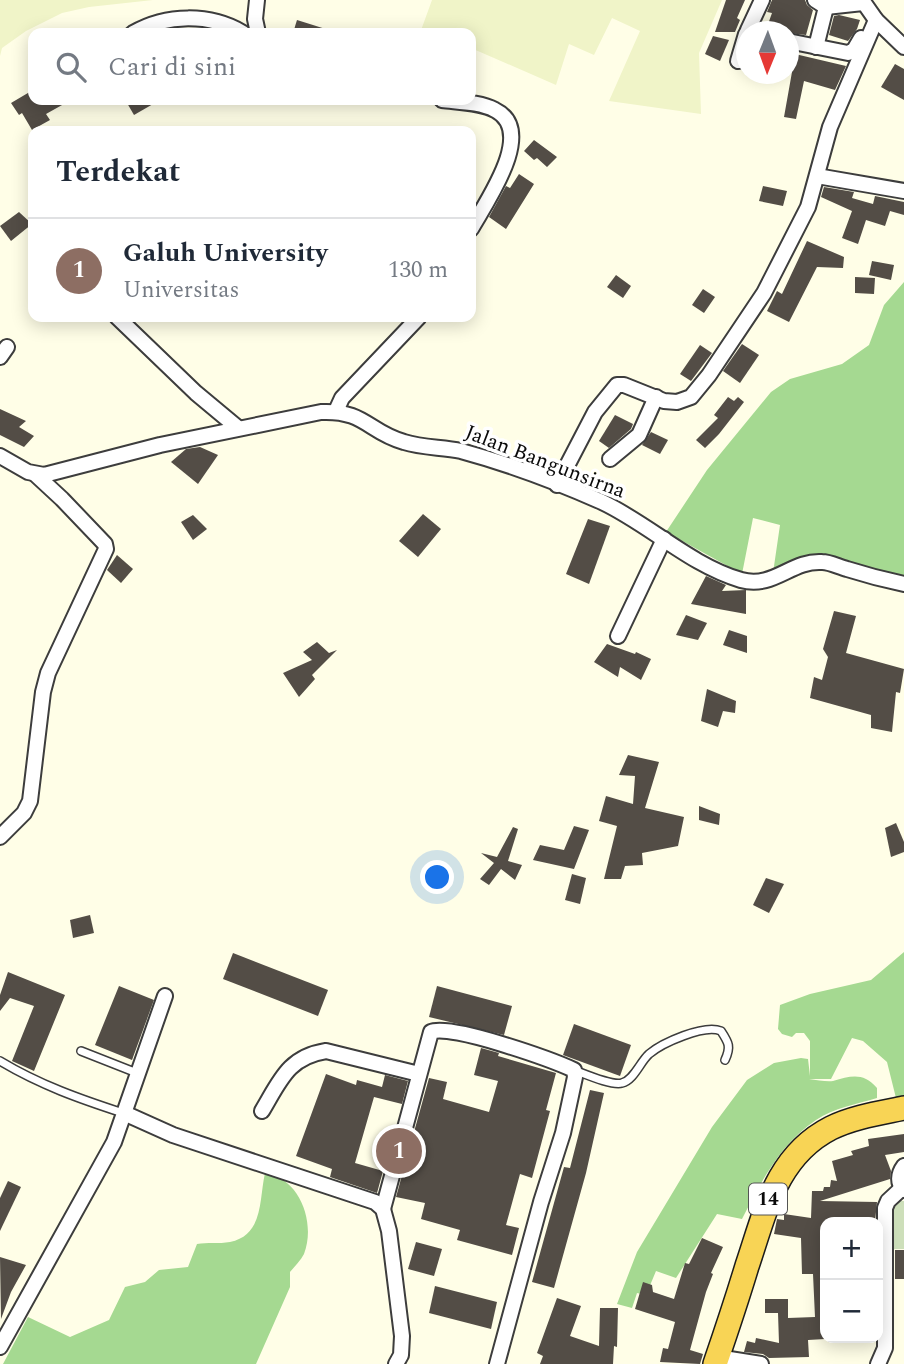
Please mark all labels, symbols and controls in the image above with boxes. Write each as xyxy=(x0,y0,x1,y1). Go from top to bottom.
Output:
north arrow xyxy=(736,21,799,84)
search box xyxy=(28,28,476,105)
text: Cari di sini xyxy=(108,47,236,87)
icon: search xyxy=(52,48,90,86)
text: Terdekat xyxy=(56,149,180,195)
text: Galuh University xyxy=(123,233,328,273)
text: 1 xyxy=(73,253,85,288)
text: 130 m xyxy=(388,253,448,288)
text: Universitas xyxy=(123,273,239,308)
street label: Jalan Bangunsirna xyxy=(460,417,631,508)
your location xyxy=(420,860,454,894)
pin: 1 xyxy=(376,1125,422,1177)
road number: 14 xyxy=(749,1184,787,1214)
map controls xyxy=(820,1217,883,1343)
button: + xyxy=(820,1217,883,1280)
button: − xyxy=(820,1280,883,1343)

